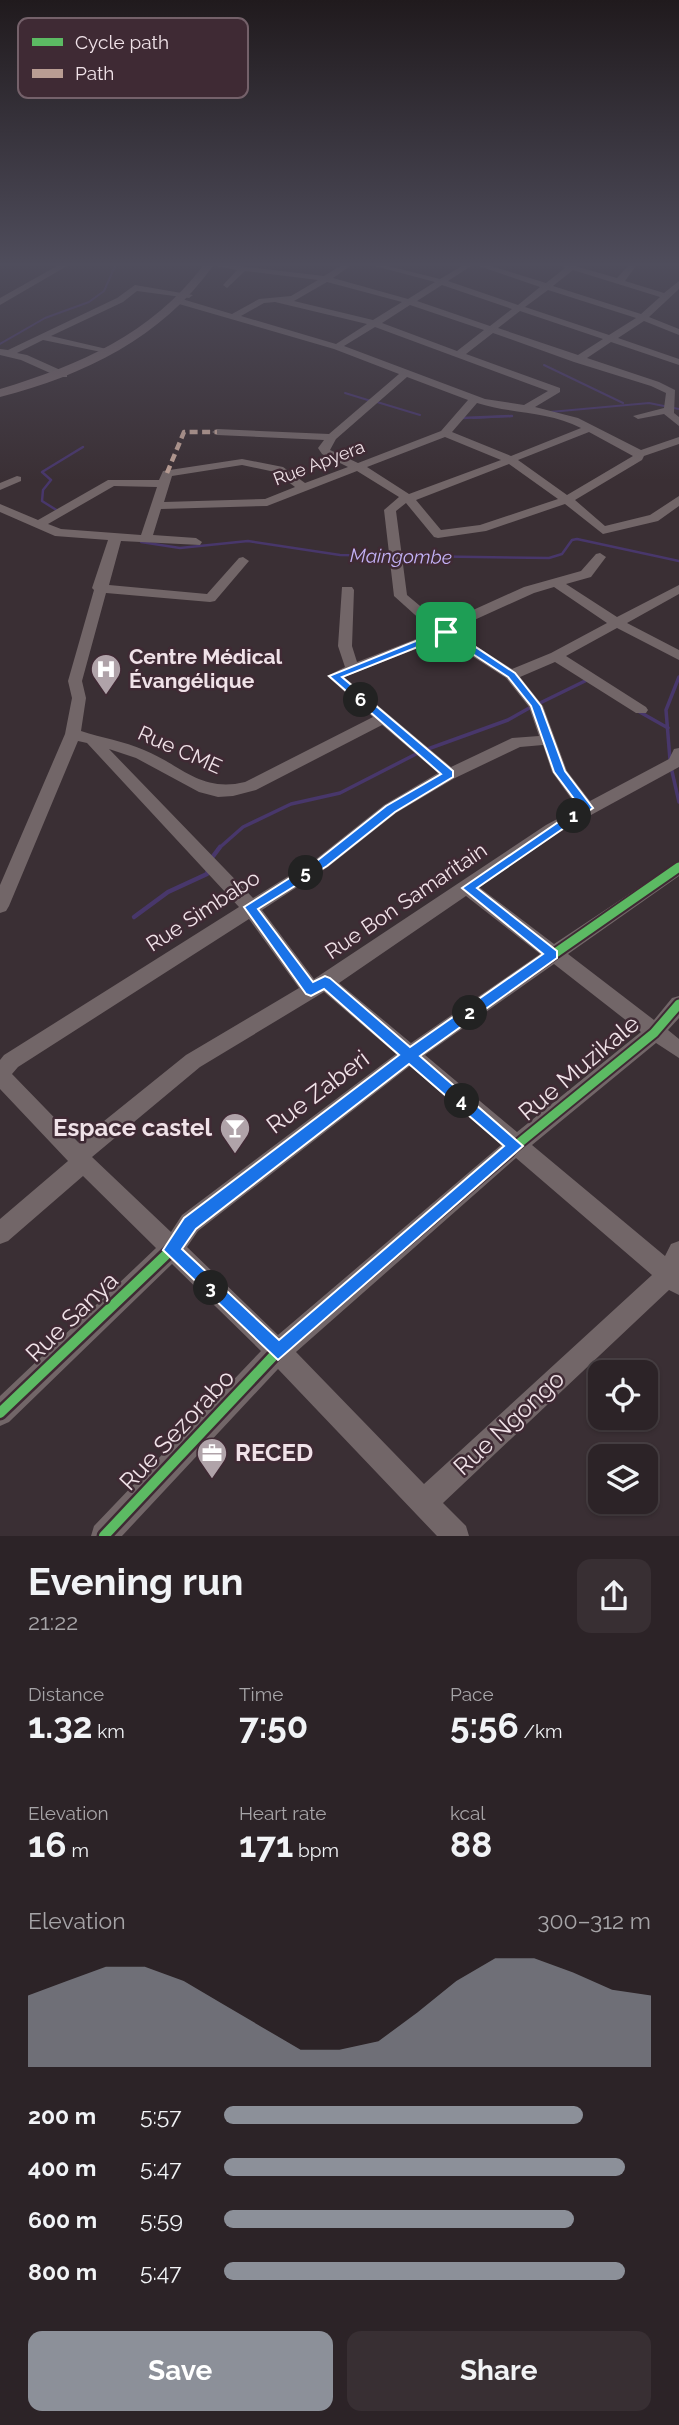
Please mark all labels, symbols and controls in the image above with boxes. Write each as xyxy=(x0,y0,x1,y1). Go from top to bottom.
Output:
legend xyxy=(18,18,248,98)
text: Cycle path xyxy=(75,31,169,53)
text: Path xyxy=(75,62,114,84)
street label: Rue Apyera xyxy=(270,436,367,490)
water label: Maingombe xyxy=(350,544,452,568)
pin xyxy=(416,602,476,662)
icon: arrive xyxy=(427,613,465,651)
place label: Centre Médical Évangélique xyxy=(129,644,283,693)
hospital icon: Centre Médical Évangélique xyxy=(89,652,123,696)
pin: 6 xyxy=(344,682,378,718)
text: 6 xyxy=(355,688,366,710)
street label: Rue CME xyxy=(134,720,226,779)
pin: 1 xyxy=(556,798,592,834)
text: 1 xyxy=(569,804,578,826)
street label: Rue Bon Samaritain xyxy=(320,837,491,964)
pin: 5 xyxy=(288,856,324,890)
text: 5 xyxy=(300,861,311,883)
street label: Rue Simbabo xyxy=(141,865,264,957)
pin: 2 xyxy=(452,996,488,1030)
text: 2 xyxy=(464,1001,475,1023)
street label: Rue Muzikale xyxy=(512,1009,645,1127)
street label: Rue Zaberi xyxy=(261,1044,375,1139)
pin: 4 xyxy=(444,1084,480,1118)
text: 4 xyxy=(456,1089,467,1111)
bar icon: Espace castel xyxy=(218,1111,252,1155)
place label: Espace castel xyxy=(53,1113,212,1142)
street label: Rue Sanya xyxy=(19,1266,124,1368)
pin: 3 xyxy=(194,1270,228,1306)
text: 3 xyxy=(205,1276,216,1298)
map controls xyxy=(588,1360,658,1514)
button: locate xyxy=(588,1360,658,1430)
street label: Rue Sezorabo xyxy=(113,1363,240,1496)
street label: Rue Ngongo xyxy=(447,1364,570,1481)
office icon: RECED xyxy=(195,1436,229,1480)
place label: RECED xyxy=(235,1438,313,1467)
button: layers xyxy=(588,1444,658,1514)
text: Evening run xyxy=(28,1559,243,1604)
button: share xyxy=(577,1559,651,1633)
text: 21:22 xyxy=(28,1608,78,1635)
text: Distance xyxy=(28,1683,104,1705)
text: Time xyxy=(239,1683,283,1705)
text: Pace xyxy=(450,1683,494,1705)
text: 1.32 xyxy=(28,1705,92,1746)
text: 7:50 xyxy=(239,1705,308,1746)
text: 5:56 xyxy=(450,1705,519,1746)
text: km xyxy=(92,1720,125,1742)
text: /km xyxy=(519,1720,563,1742)
text: Elevation xyxy=(28,1802,109,1824)
text: Heart rate xyxy=(239,1802,327,1824)
text: kcal xyxy=(450,1802,486,1824)
text: 16 xyxy=(28,1824,67,1865)
text: 171 xyxy=(239,1824,293,1865)
text: 88 xyxy=(450,1824,492,1865)
text: m xyxy=(67,1839,89,1861)
text: bpm xyxy=(293,1839,339,1861)
text: Elevation xyxy=(28,1907,126,1934)
text: 300–312 m xyxy=(537,1907,651,1934)
text: 200 m xyxy=(28,2102,96,2129)
text: 5:57 xyxy=(140,2102,182,2129)
text: 400 m xyxy=(28,2154,96,2181)
text: 5:47 xyxy=(140,2154,182,2181)
text: 600 m xyxy=(28,2206,97,2233)
text: 5:59 xyxy=(140,2206,183,2233)
text: 800 m xyxy=(28,2258,97,2285)
text: 5:47 xyxy=(140,2258,182,2285)
button: Save xyxy=(28,2331,333,2411)
button: Share xyxy=(347,2331,651,2411)

